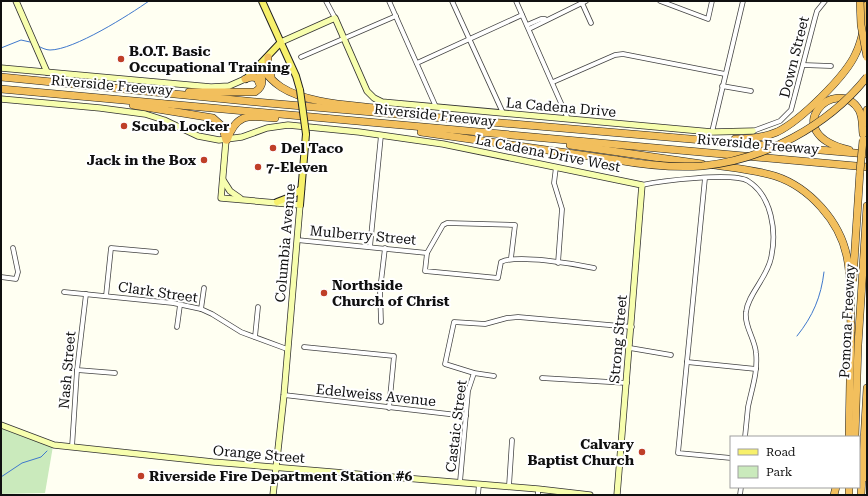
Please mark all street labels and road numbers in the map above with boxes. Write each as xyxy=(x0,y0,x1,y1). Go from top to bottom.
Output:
street label: Down Street xyxy=(776,15,812,99)
street label: Riverside Freeway xyxy=(50,72,175,98)
street label: La Cadena Drive xyxy=(505,94,617,120)
street label: Riverside Freeway xyxy=(373,101,498,129)
street label: La Cadena Drive West xyxy=(474,131,622,175)
street label: Riverside Freeway xyxy=(696,131,821,157)
street label: Columbia Avenue xyxy=(272,183,298,303)
street label: Mulberry Street xyxy=(309,222,417,248)
street label: Pomona Freeway xyxy=(836,263,858,379)
street label: Clark Street xyxy=(117,278,199,306)
street label: Strong Street xyxy=(606,294,630,384)
street label: Nash Street xyxy=(56,330,78,410)
street label: Castaic Street xyxy=(442,379,470,473)
street label: Edelweiss Avenue xyxy=(315,381,437,409)
street label: Orange Street xyxy=(212,442,306,466)

